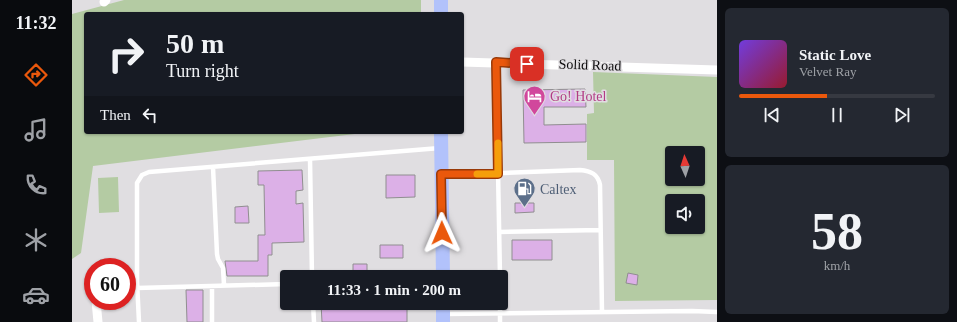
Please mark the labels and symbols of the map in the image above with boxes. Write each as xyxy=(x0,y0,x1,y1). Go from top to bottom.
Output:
pin xyxy=(510,47,544,81)
street label: Solid Road xyxy=(558,56,622,74)
hotel icon: Go! Hotel xyxy=(521,83,547,116)
place label: Go! Hotel xyxy=(550,89,606,104)
north arrow xyxy=(665,146,705,186)
fuel station icon: Caltex xyxy=(512,176,538,209)
place label: Caltex xyxy=(540,182,577,197)
position arrow xyxy=(421,212,463,254)
speed limit sign: 60 xyxy=(84,258,136,310)

